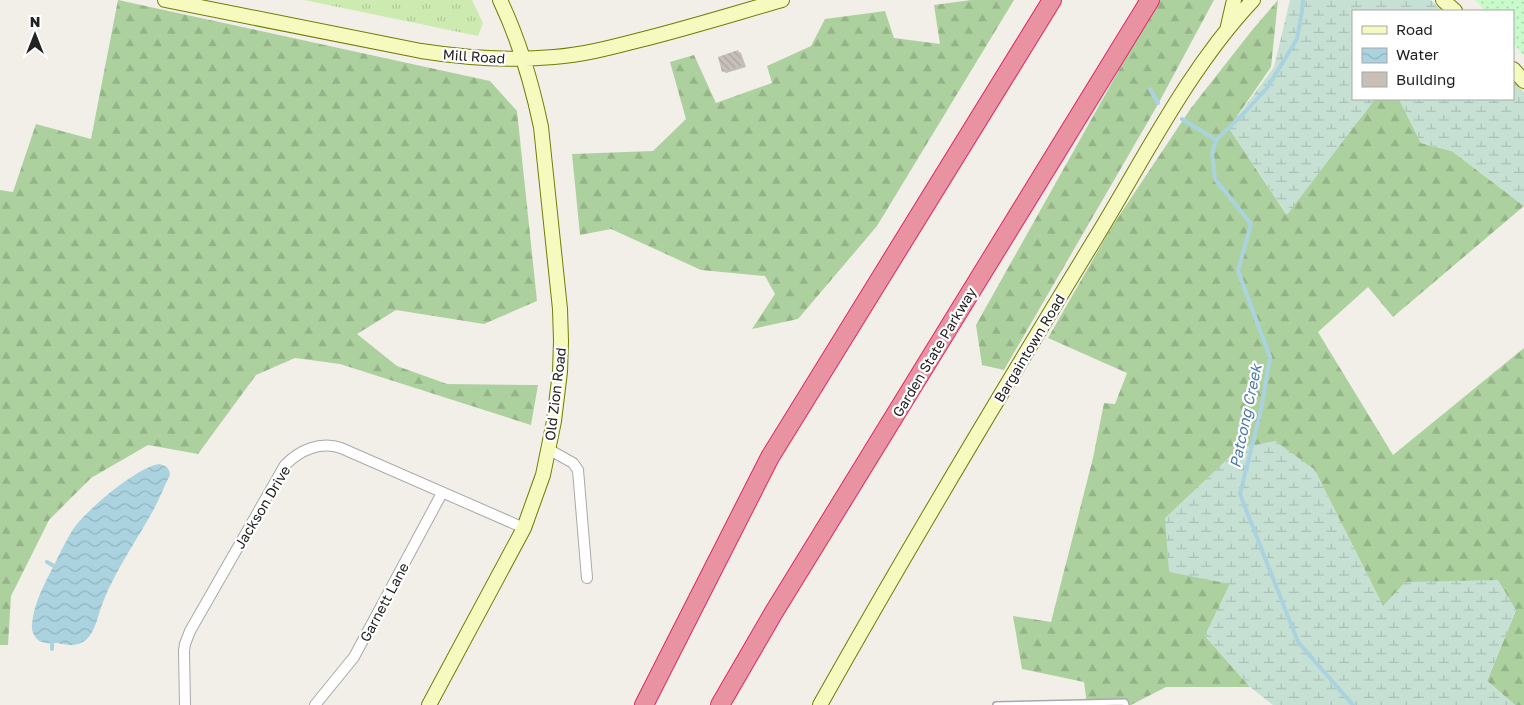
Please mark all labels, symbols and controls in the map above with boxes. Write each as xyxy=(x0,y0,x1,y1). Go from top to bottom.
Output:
north arrow xyxy=(10,10,60,60)
legend xyxy=(1352,10,1514,100)
text: N xyxy=(30,13,40,30)
text: Road xyxy=(1396,20,1433,38)
street label: Mill Road xyxy=(442,45,506,67)
text: Water xyxy=(1396,45,1439,63)
text: Building xyxy=(1396,70,1456,88)
street label: Garden State Parkway xyxy=(889,284,980,420)
street label: Bargaintown Road xyxy=(990,291,1068,405)
street label: Old Zion Road xyxy=(541,346,569,442)
water label: Patcong Creek xyxy=(1225,361,1266,470)
street label: Jackson Drive xyxy=(231,462,293,552)
street label: Garnett Lane xyxy=(356,559,412,645)

